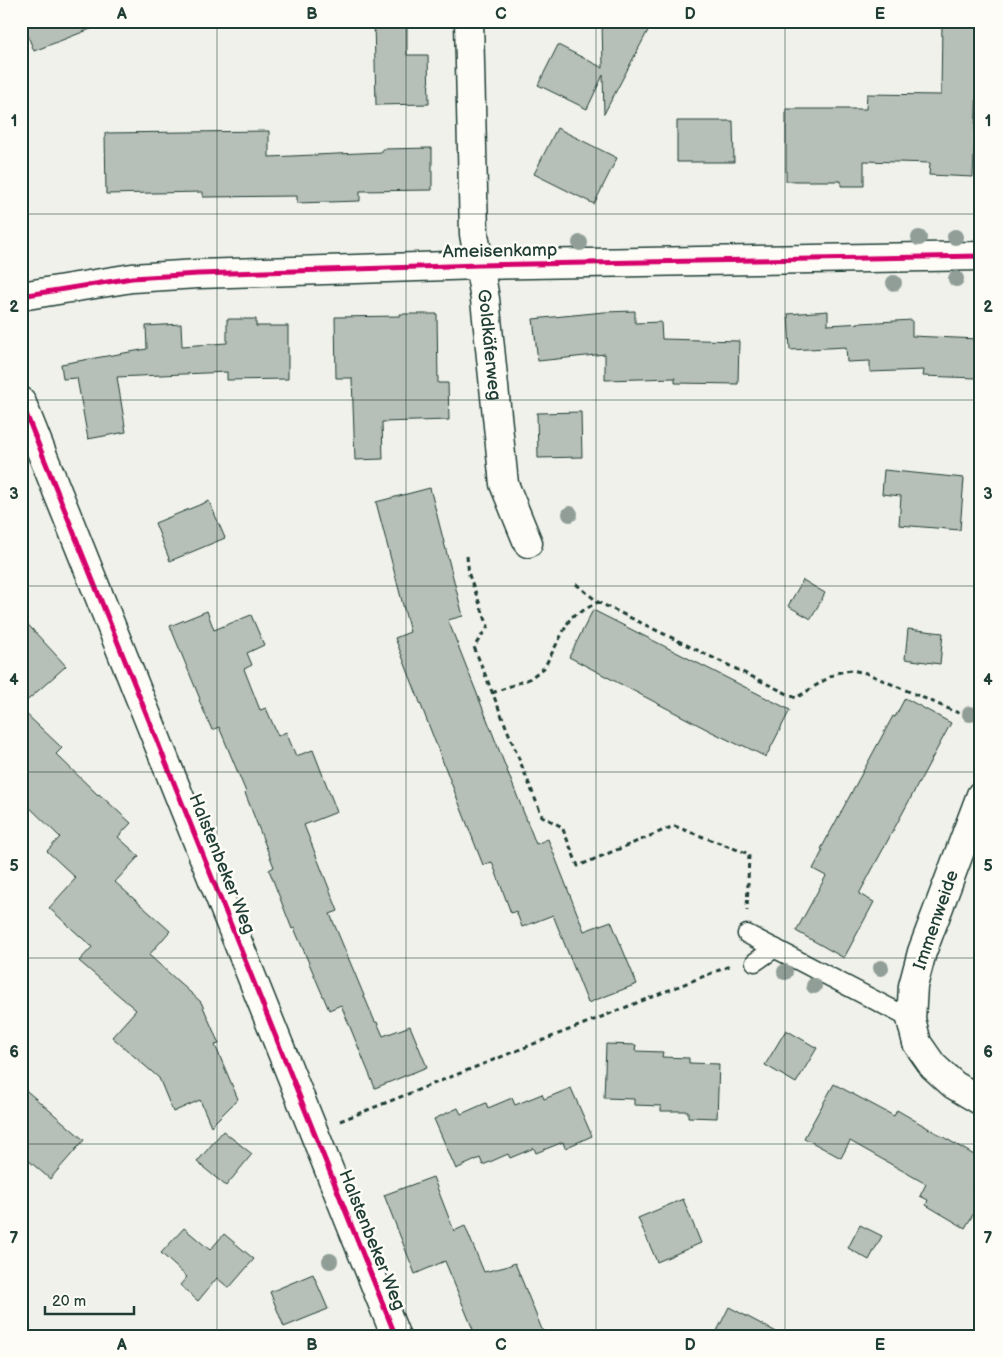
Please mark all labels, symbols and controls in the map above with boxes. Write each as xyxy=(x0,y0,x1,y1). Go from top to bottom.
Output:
text: A xyxy=(116,5,127,24)
text: B xyxy=(306,5,318,24)
text: C xyxy=(495,5,507,24)
text: D xyxy=(684,5,696,24)
text: E xyxy=(875,5,885,24)
text: 1 xyxy=(11,112,17,131)
text: 1 xyxy=(985,112,991,131)
street label: Ameisenkamp xyxy=(443,240,557,262)
street label: Goldkäferweg xyxy=(473,288,506,401)
text: 2 xyxy=(9,298,19,317)
text: 2 xyxy=(983,298,993,317)
text: 3 xyxy=(9,485,19,504)
text: 3 xyxy=(983,485,993,504)
text: 4 xyxy=(9,671,19,690)
text: 4 xyxy=(983,671,993,690)
street label: Halstenbeker Weg xyxy=(184,791,260,937)
text: 5 xyxy=(9,857,19,876)
text: 5 xyxy=(983,857,993,876)
street label: Immenweide xyxy=(909,867,963,973)
text: 6 xyxy=(9,1043,19,1062)
text: 6 xyxy=(983,1043,993,1062)
street label: Halstenbeker Weg xyxy=(334,1167,410,1313)
text: 7 xyxy=(10,1229,19,1248)
text: 7 xyxy=(984,1229,993,1248)
scale bar xyxy=(45,1283,134,1315)
text: 20 m xyxy=(52,1292,86,1311)
text: A xyxy=(116,1336,127,1355)
text: B xyxy=(306,1336,318,1355)
text: C xyxy=(495,1336,507,1355)
text: D xyxy=(684,1336,696,1355)
text: E xyxy=(875,1336,885,1355)

